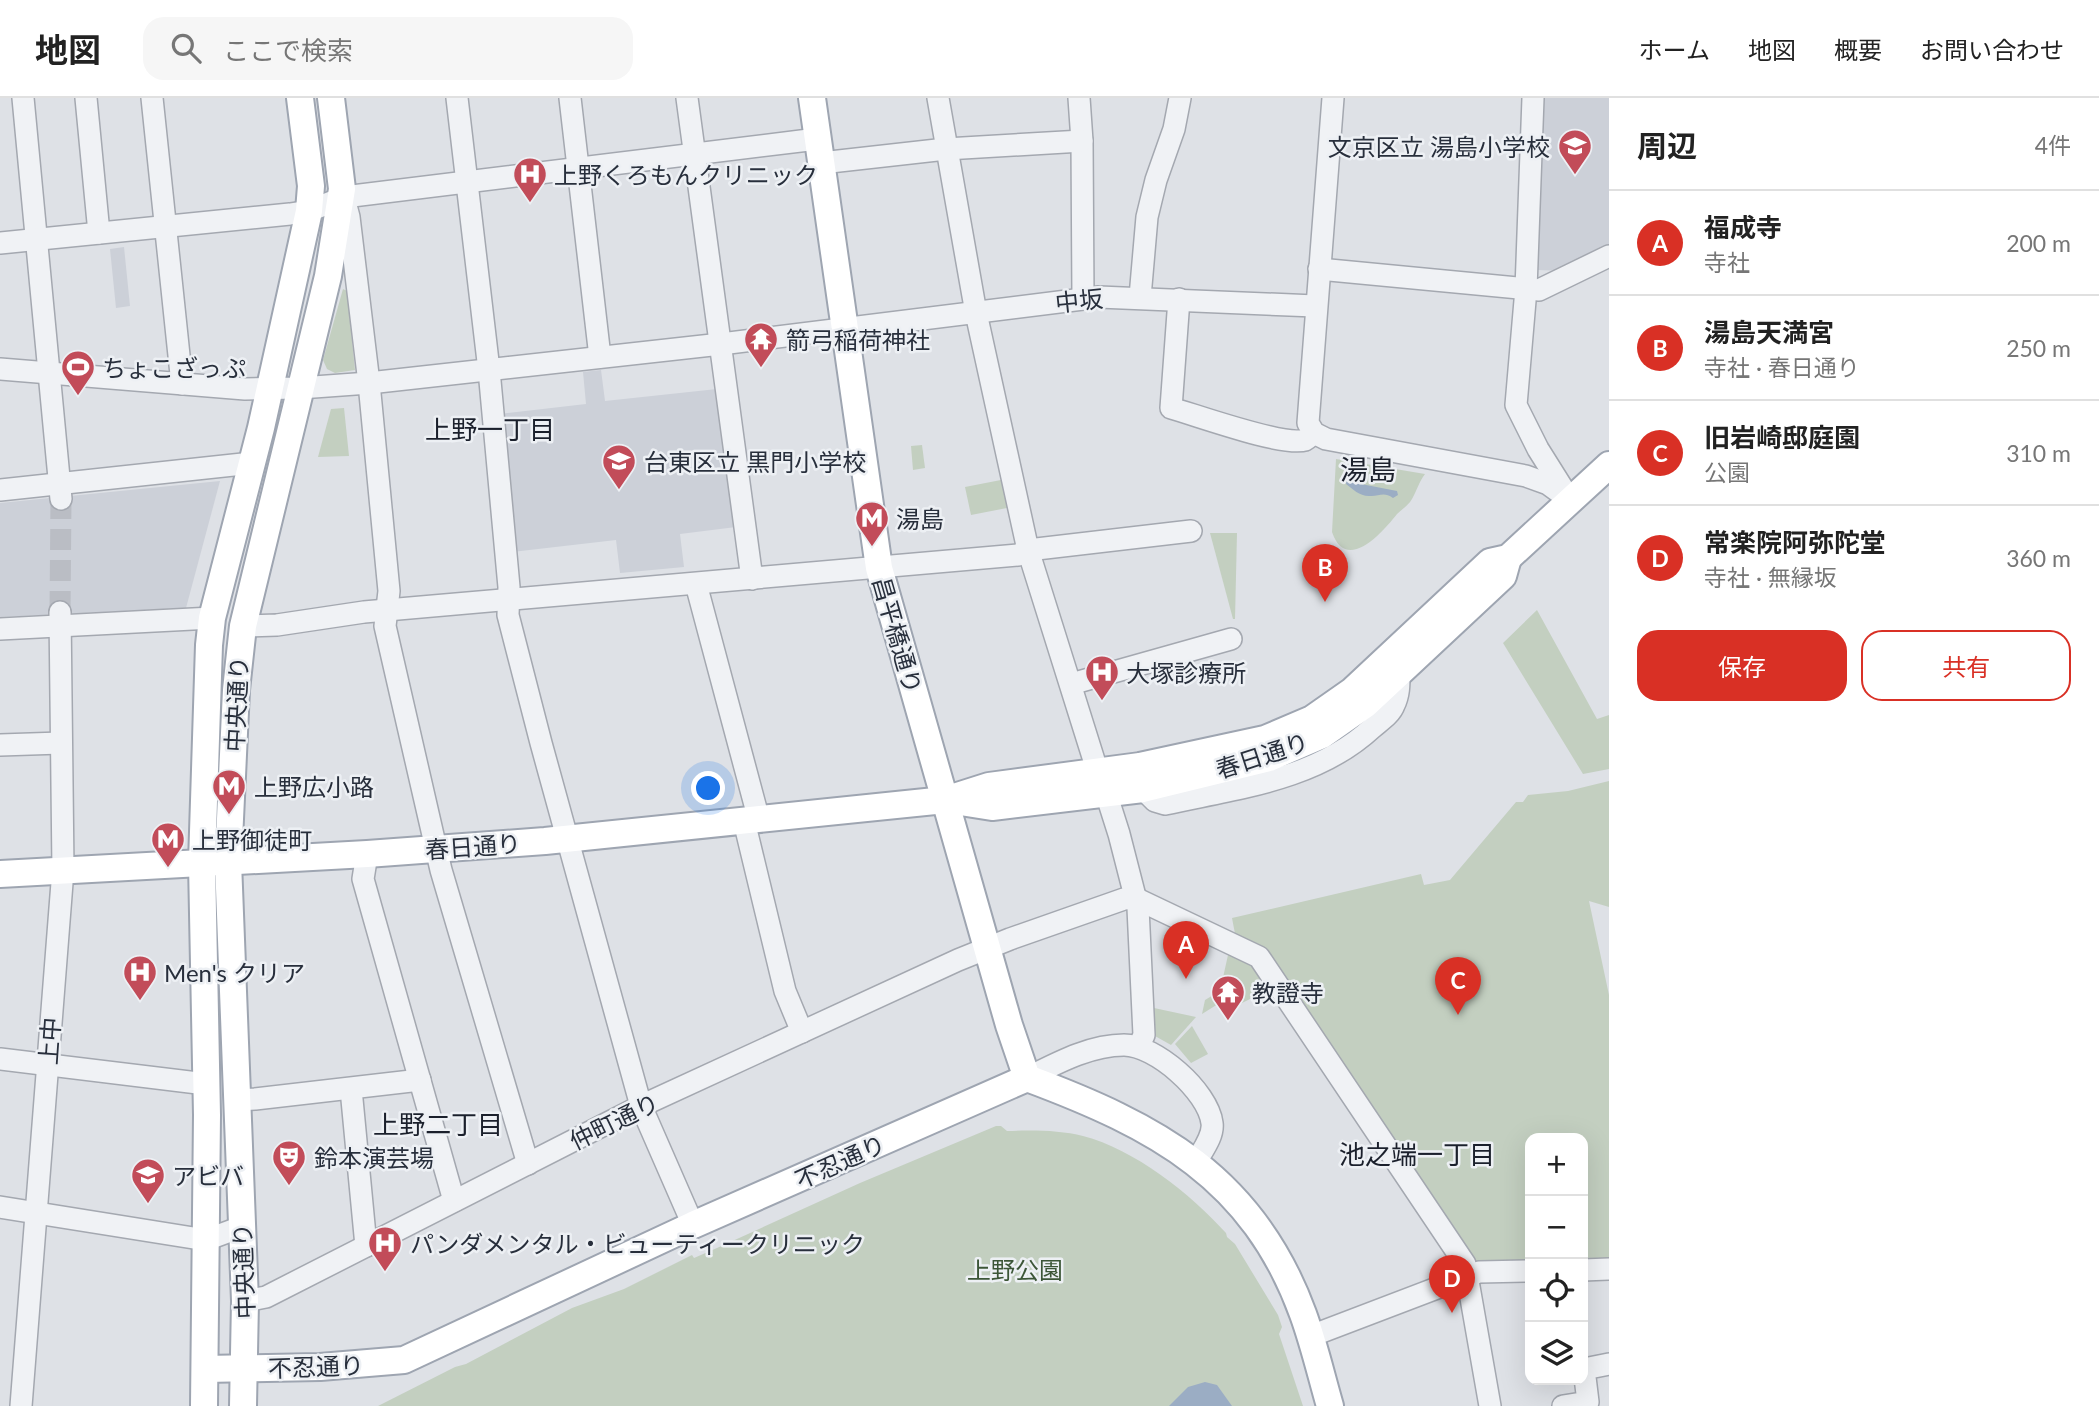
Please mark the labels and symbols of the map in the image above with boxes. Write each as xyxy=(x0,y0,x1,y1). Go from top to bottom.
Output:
school or university icon: 文京区立 湯島小学校 xyxy=(1556,127,1594,176)
place label: 文京区立 湯島小学校 xyxy=(1328,132,1550,161)
hospital icon: 上野くろもんクリニック xyxy=(511,155,549,204)
place label: 上野くろもんクリニック xyxy=(554,160,818,189)
street label: 中坂 xyxy=(1054,283,1104,317)
temple icon: 箭弓稲荷神社 xyxy=(742,320,780,369)
place label: 箭弓稲荷神社 xyxy=(786,325,930,354)
sports icon: ちょこざっぷ xyxy=(59,348,97,397)
place label: ちょこざっぷ xyxy=(102,353,246,382)
district label: 上野一丁目 xyxy=(425,413,555,445)
school or university icon: 台東区立 黒門小学校 xyxy=(600,442,638,491)
place label: 台東区立 黒門小学校 xyxy=(644,447,866,476)
district label: 湯島 xyxy=(1340,452,1396,486)
metro station icon: 湯島 xyxy=(853,499,891,548)
place label: 湯島 xyxy=(896,504,944,533)
pin: B xyxy=(1302,544,1348,602)
street label: 昌平橋通り xyxy=(868,573,928,697)
hospital icon: 大塚診療所 xyxy=(1083,653,1121,702)
street label: 中央通り xyxy=(219,655,253,753)
place label: 大塚診療所 xyxy=(1126,658,1246,687)
street label: 春日通り xyxy=(1212,726,1312,784)
metro station icon: 上野広小路 xyxy=(210,767,248,816)
your location xyxy=(691,771,725,805)
place label: 上野広小路 xyxy=(254,772,374,801)
metro station icon: 上野御徒町 xyxy=(149,820,187,869)
place label: 上野御徒町 xyxy=(192,825,312,854)
street label: 春日通り xyxy=(424,828,522,864)
pin: A xyxy=(1163,921,1209,979)
hospital icon: Men's クリア xyxy=(121,953,159,1002)
pin: C xyxy=(1435,957,1481,1015)
place label: Men's クリア xyxy=(164,958,305,987)
temple icon: 教證寺 xyxy=(1209,973,1247,1022)
place label: 教證寺 xyxy=(1252,978,1324,1007)
street label: 上中 xyxy=(33,1016,65,1066)
street label: 仲町通り xyxy=(565,1087,663,1155)
district label: 上野二丁目 xyxy=(373,1108,503,1140)
street label: 不忍通り xyxy=(790,1128,890,1194)
theatre icon: 鈴本演芸場 xyxy=(270,1138,308,1187)
district label: 池之端一丁目 xyxy=(1339,1138,1495,1170)
place label: 鈴本演芸場 xyxy=(314,1143,434,1172)
school or university icon: アビバ xyxy=(129,1156,167,1205)
place label: アビバ xyxy=(172,1161,244,1190)
street label: 中央通り xyxy=(227,1223,259,1319)
hospital icon: パンダメンタル・ビューティークリニック xyxy=(366,1224,404,1273)
place label: パンダメンタル・ビューティークリニック xyxy=(410,1229,865,1258)
park label: 上野公園 xyxy=(967,1255,1063,1284)
pin: D xyxy=(1429,1255,1475,1313)
street label: 不忍通り xyxy=(268,1350,364,1382)

